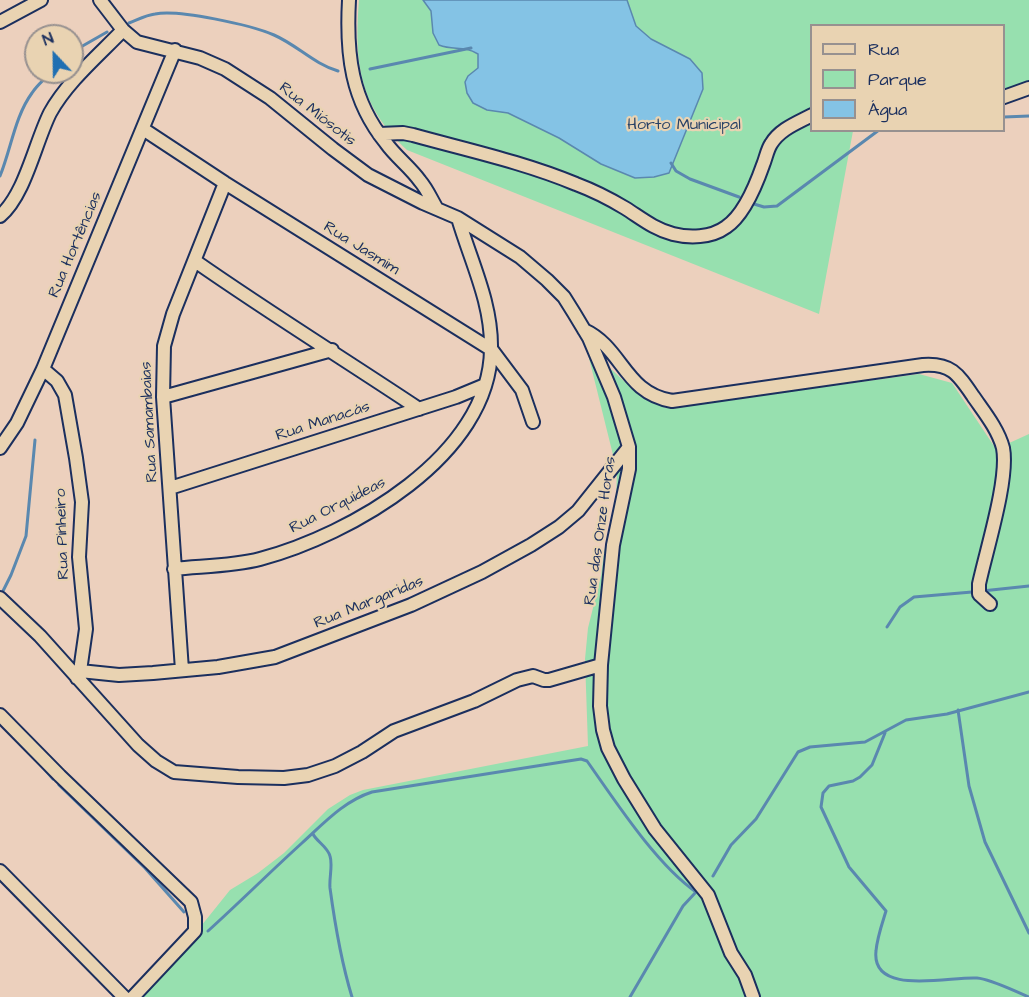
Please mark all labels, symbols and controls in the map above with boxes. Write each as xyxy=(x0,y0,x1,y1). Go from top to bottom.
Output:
north arrow xyxy=(24,24,84,84)
legend xyxy=(810,24,1005,132)
text: N xyxy=(39,27,57,51)
text: Rua xyxy=(868,37,899,62)
text: Parque xyxy=(868,67,927,92)
street label: Rua Miósotis xyxy=(275,79,359,151)
text: Água xyxy=(868,97,907,122)
park label: Horto Municipal xyxy=(627,116,741,136)
street label: Rua Hortências xyxy=(45,189,107,301)
street label: Rua Jasmim xyxy=(319,218,403,280)
street label: Rua Samambaias xyxy=(137,361,163,483)
street label: Rua Manacás xyxy=(273,398,373,446)
street label: Rua das Onze Horas xyxy=(581,455,621,607)
street label: Rua Orquídeas xyxy=(287,474,389,538)
street label: Rua Pinheiro xyxy=(52,488,74,580)
street label: Rua Margaridas xyxy=(311,572,427,634)

